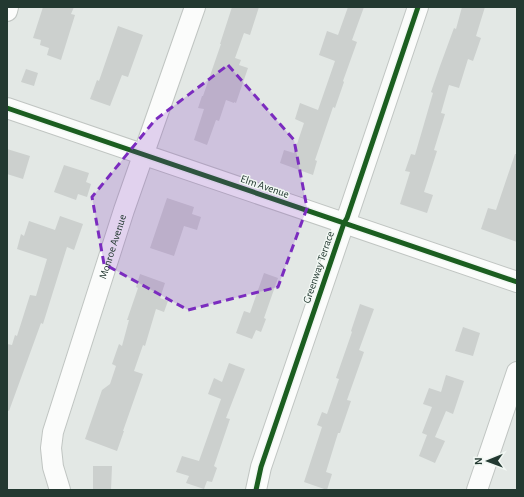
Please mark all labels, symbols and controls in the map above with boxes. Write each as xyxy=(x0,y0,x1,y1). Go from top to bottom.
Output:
street label: Elm Avenue xyxy=(239,173,291,200)
street label: Monroe Avenue xyxy=(97,213,128,280)
street label: Greenway Terrace xyxy=(301,230,336,305)
north arrow xyxy=(468,441,508,481)
text: N xyxy=(473,457,484,465)

